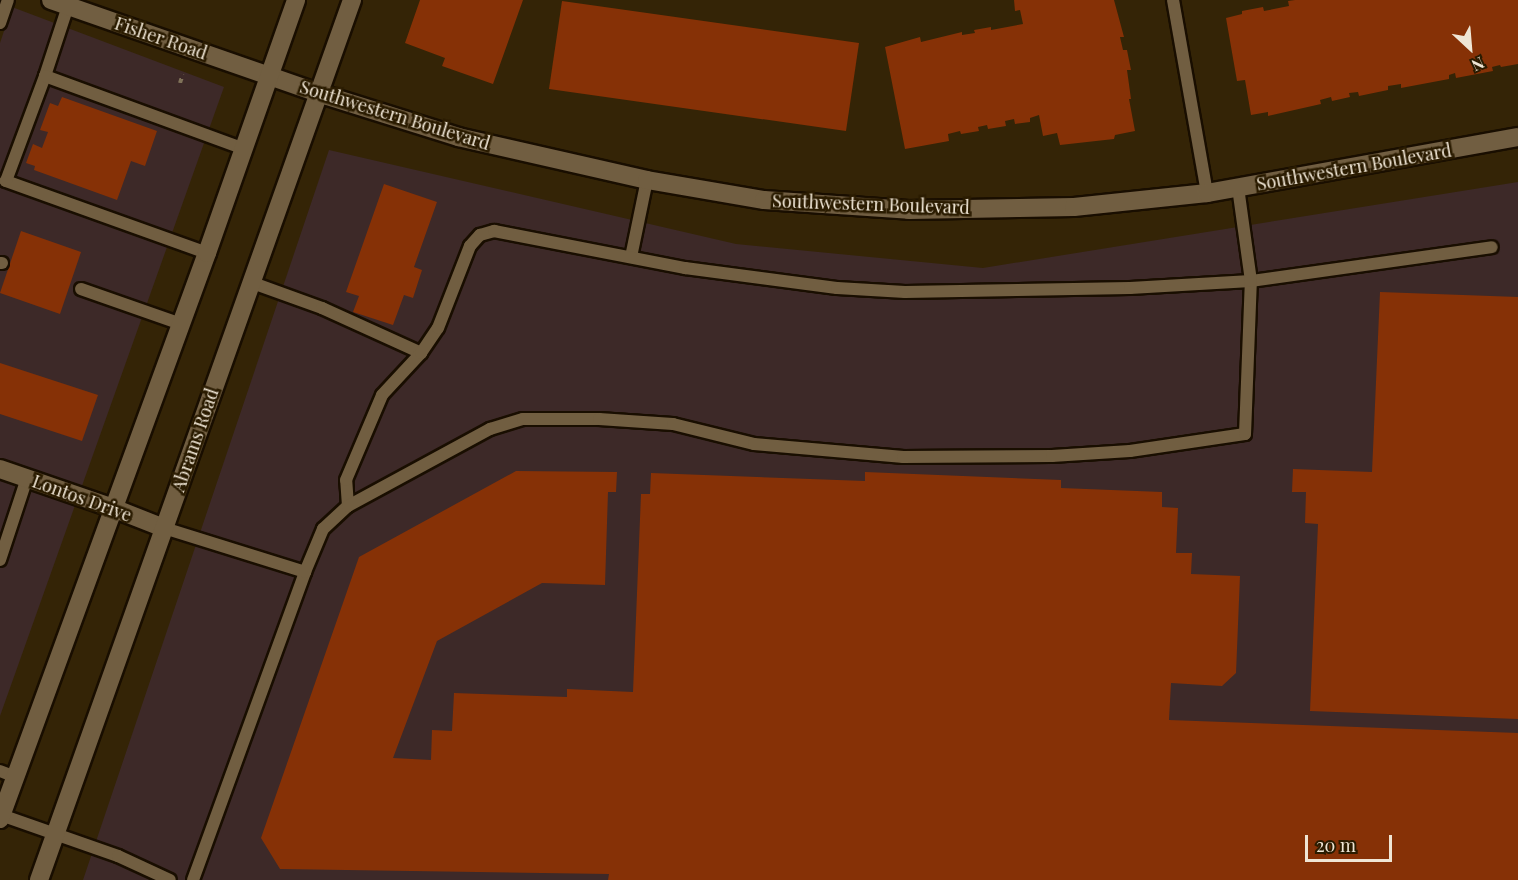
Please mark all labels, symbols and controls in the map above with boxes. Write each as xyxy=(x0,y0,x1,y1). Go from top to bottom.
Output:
street label: Fisher Road xyxy=(112,12,210,64)
north arrow xyxy=(1440,18,1500,78)
text: N xyxy=(1468,53,1488,77)
street label: Southwestern Boulevard xyxy=(297,76,493,154)
street label: Southwestern Boulevard xyxy=(1255,139,1453,195)
street label: Southwestern Boulevard xyxy=(772,190,970,218)
street label: Abrams Road xyxy=(167,385,223,495)
street label: Lontos Drive xyxy=(29,470,135,526)
scale bar xyxy=(1308,823,1395,861)
text: 20 m xyxy=(1316,833,1356,857)

